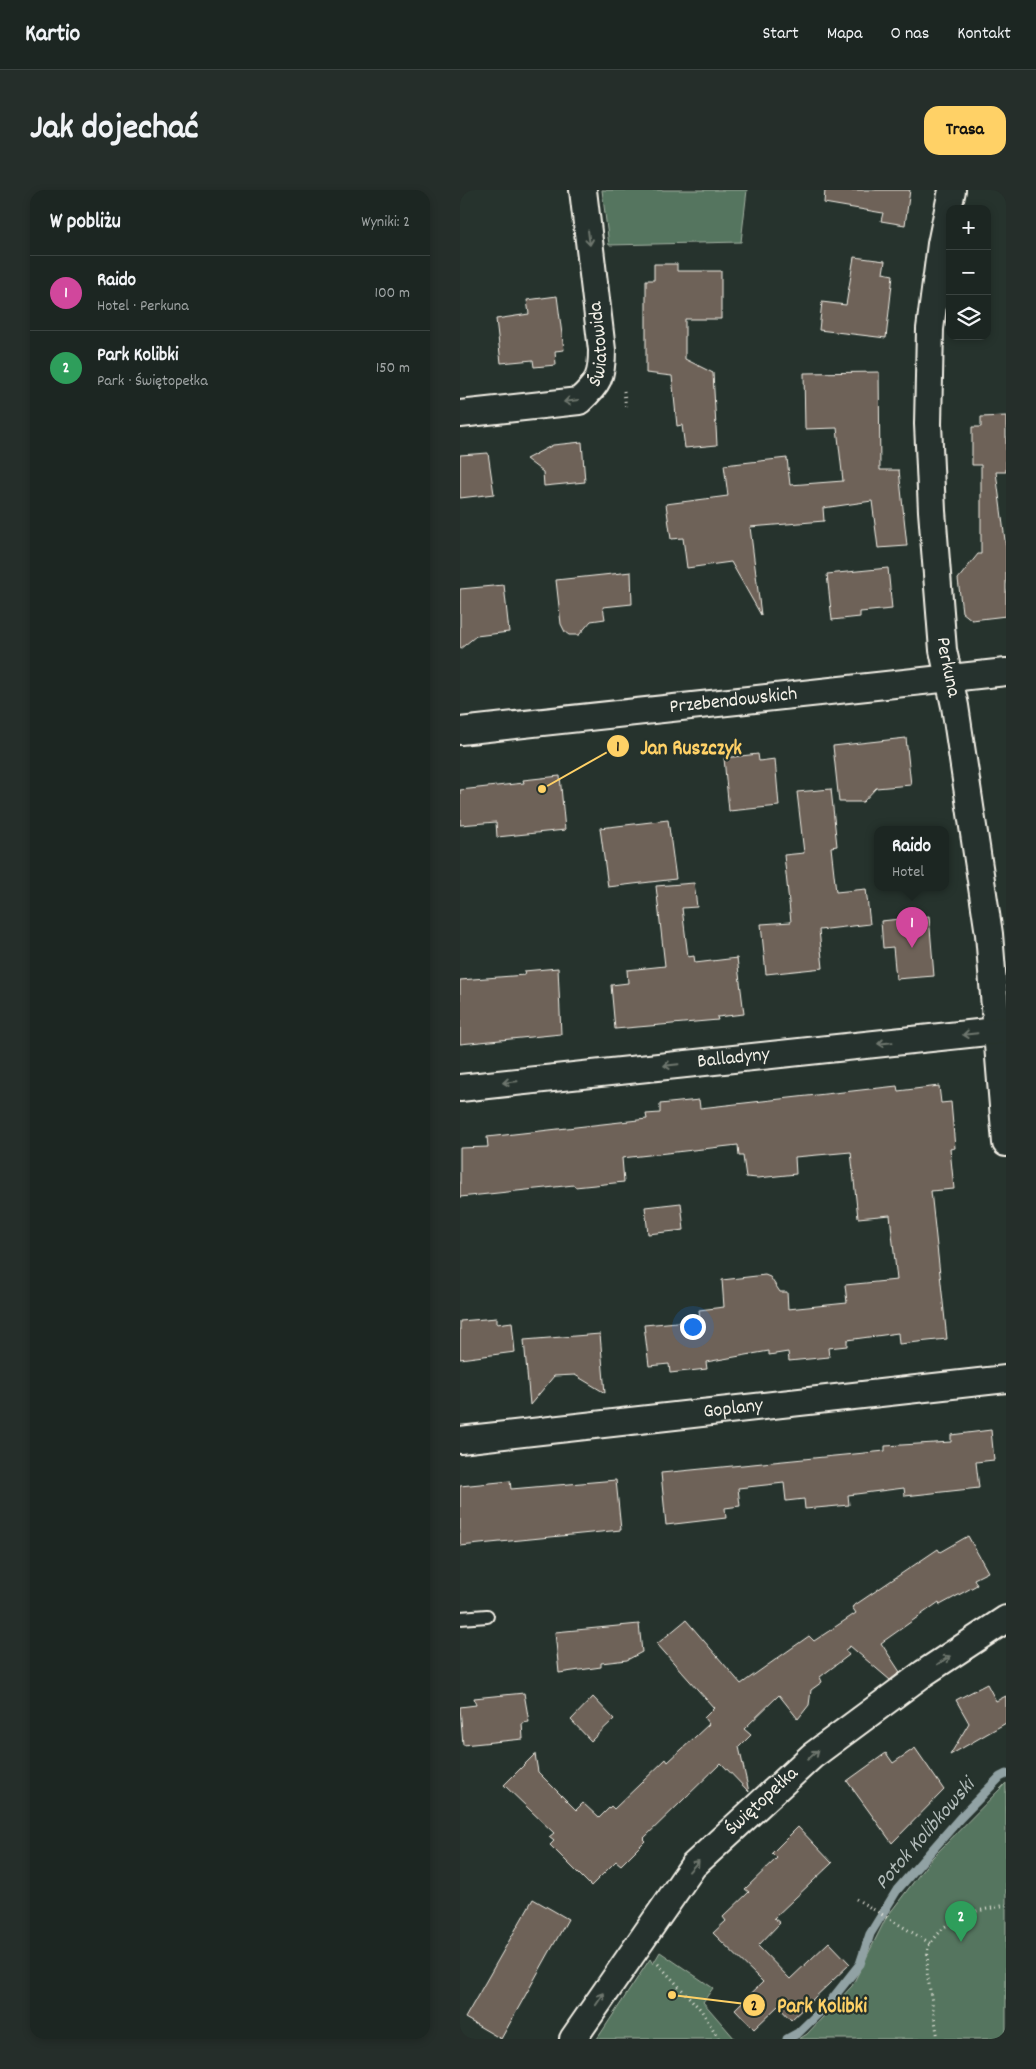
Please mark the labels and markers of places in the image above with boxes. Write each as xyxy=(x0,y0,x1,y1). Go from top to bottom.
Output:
callout: Jan Ruszczyk xyxy=(605,728,752,764)
pin: 1 xyxy=(896,907,928,948)
pin: 2 xyxy=(945,1901,977,1942)
callout: Park Kolibki xyxy=(742,1987,877,2023)

